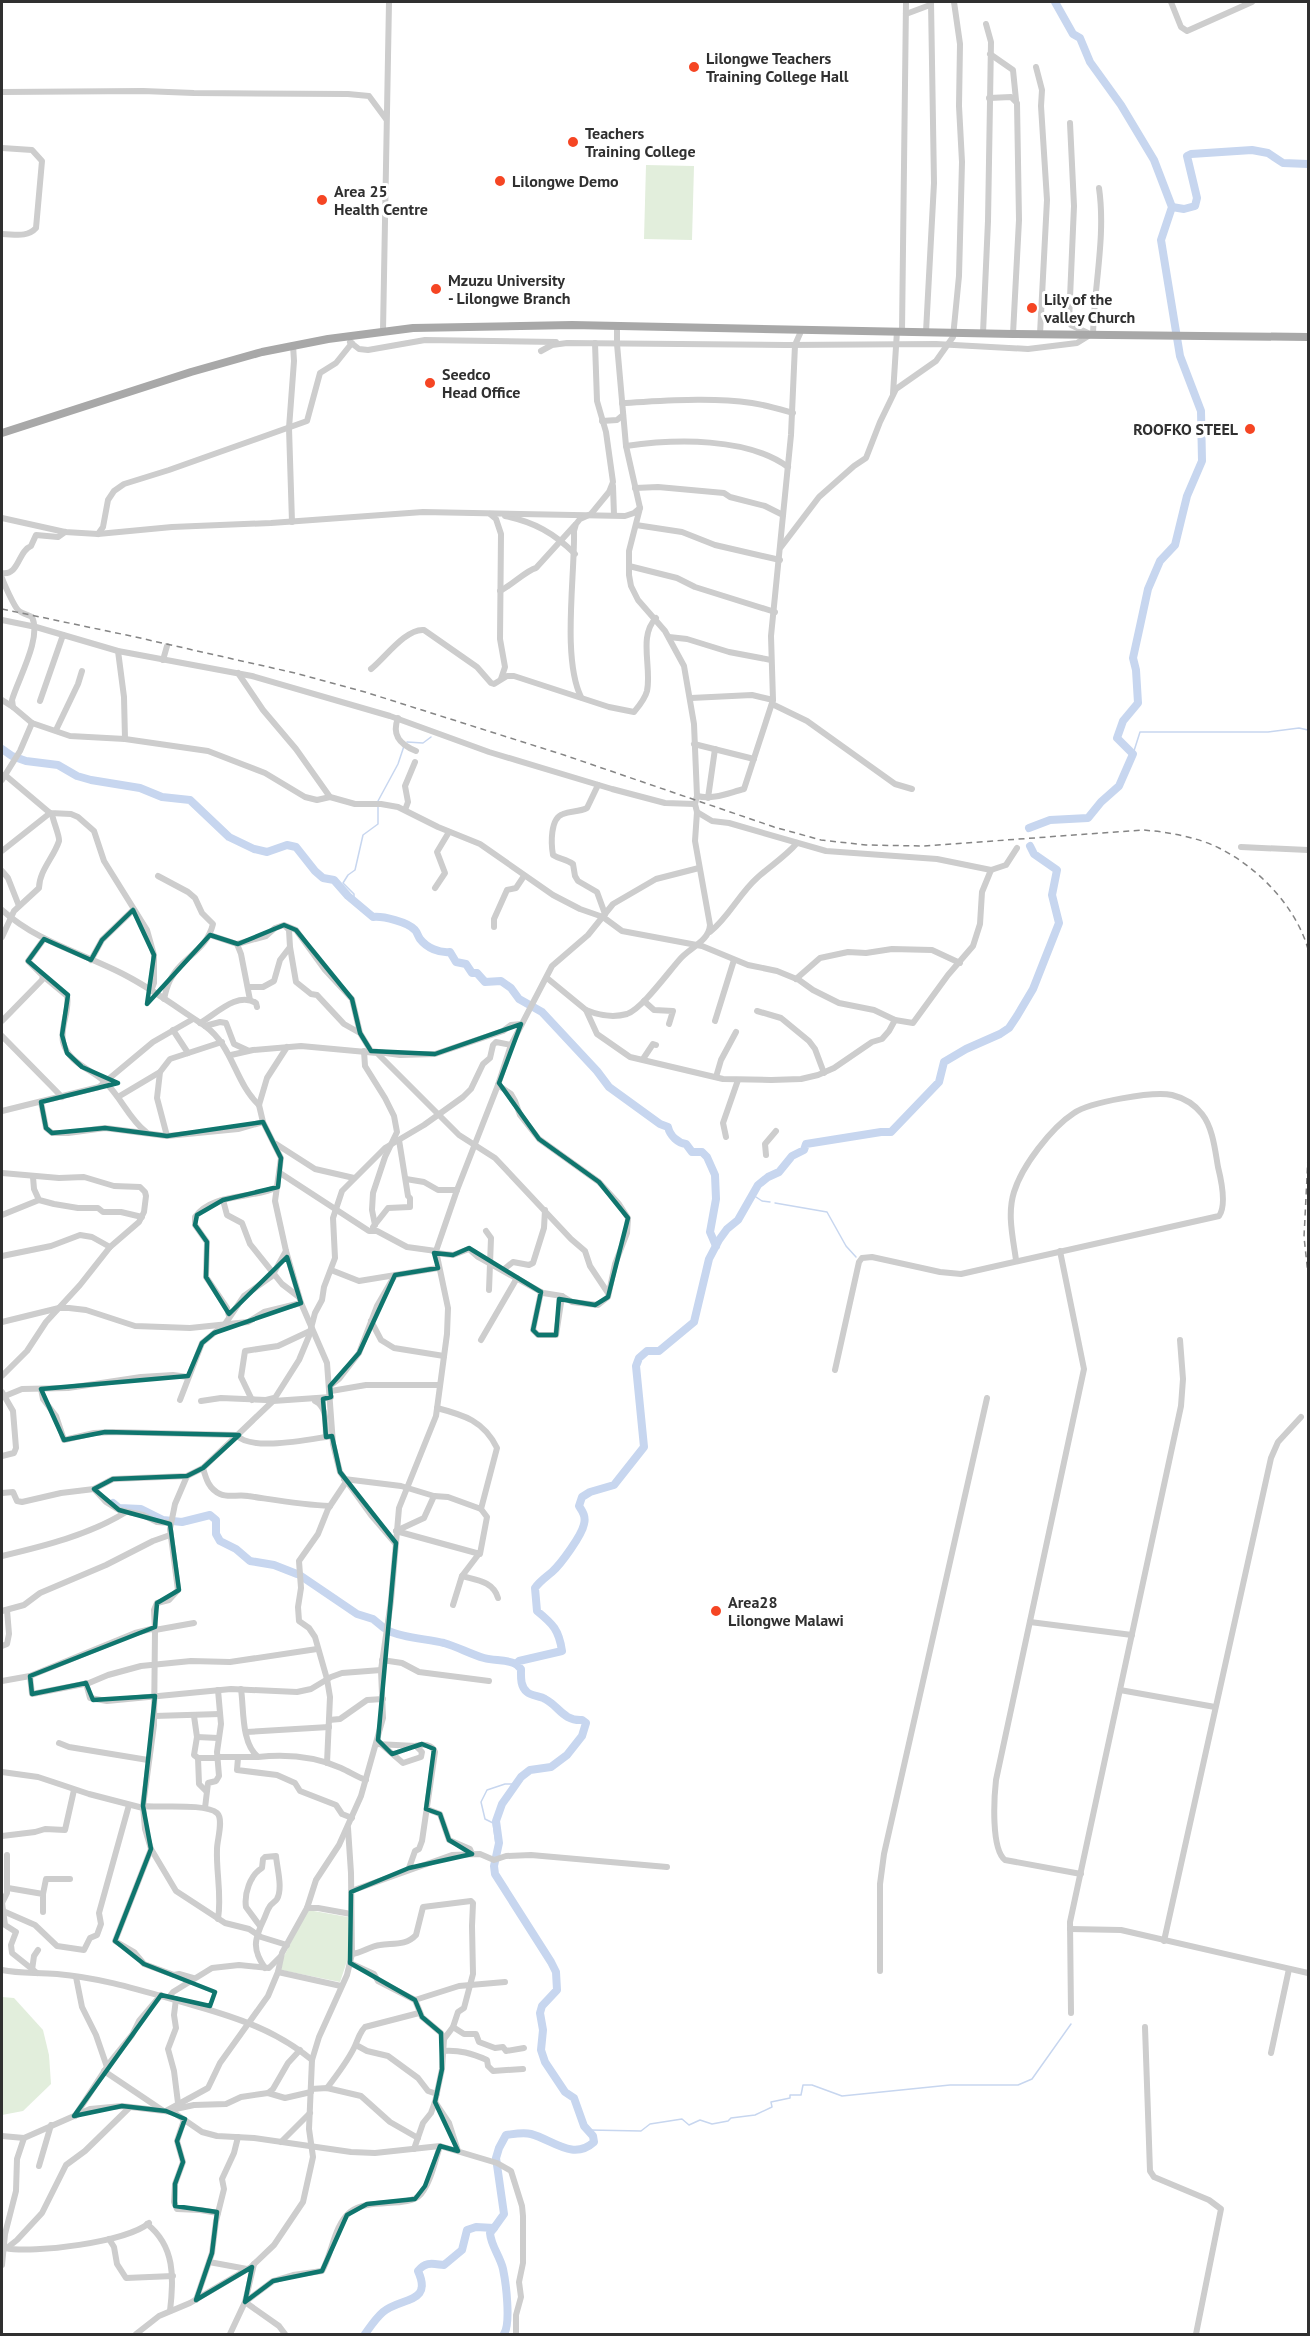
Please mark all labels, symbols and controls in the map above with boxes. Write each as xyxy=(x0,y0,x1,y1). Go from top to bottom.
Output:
place label: Lilongwe Teachers Training College Hall xyxy=(706,48,849,86)
marker: Lilongwe Teachers Training College Hall xyxy=(687,60,701,74)
place label: Teachers Training College xyxy=(585,123,696,161)
marker: Teachers Training College xyxy=(566,135,580,149)
place label: Lilongwe Demo xyxy=(512,171,619,191)
marker: Lilongwe Demo xyxy=(493,174,507,188)
place label: Area 25 Health Centre xyxy=(334,181,428,219)
marker: Area 25 Health Centre xyxy=(315,193,329,207)
place label: Mzuzu University - Lilongwe Branch xyxy=(448,270,571,308)
marker: Mzuzu University - Lilongwe Branch xyxy=(429,282,443,296)
place label: Lily of the valley Church xyxy=(1043,289,1135,327)
marker: Lily of the valley Church xyxy=(1025,301,1039,315)
place label: Seedco Head Office xyxy=(442,364,520,402)
marker: Seedco Head Office xyxy=(423,376,437,390)
place label: ROOFKO STEEL xyxy=(1133,419,1239,439)
marker: ROOFKO STEEL xyxy=(1243,422,1257,436)
place label: Area28 Lilongwe Malawi xyxy=(728,1592,844,1630)
marker: Area28 Lilongwe Malawi xyxy=(709,1604,723,1618)

